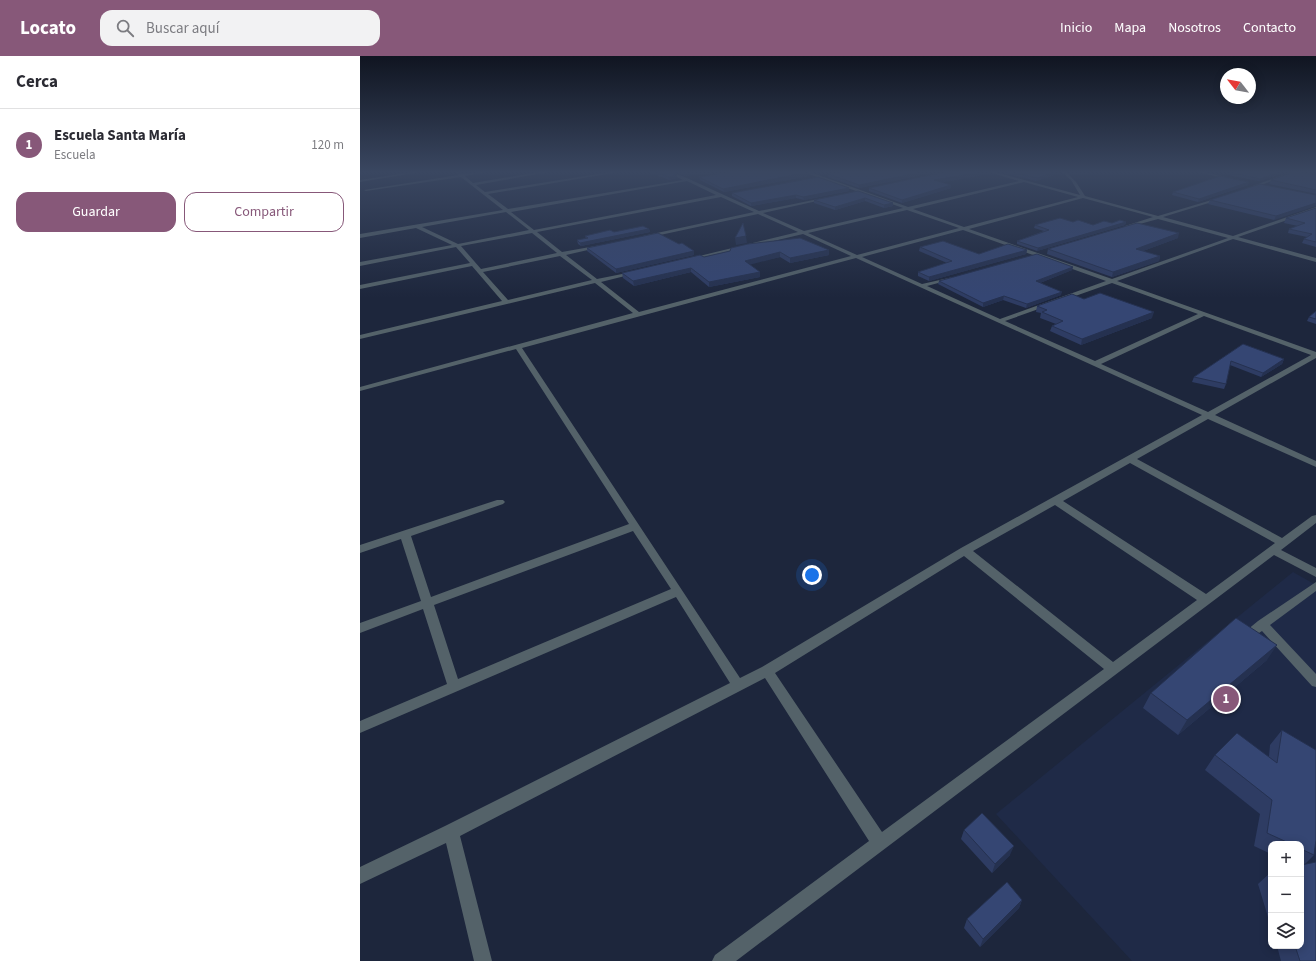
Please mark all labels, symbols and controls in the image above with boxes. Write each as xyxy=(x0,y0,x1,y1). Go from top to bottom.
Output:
search box xyxy=(100,10,380,46)
text: Locato xyxy=(20,15,76,42)
icon: search xyxy=(114,17,136,39)
text: Buscar aquí xyxy=(146,18,219,39)
text: Inicio xyxy=(1060,18,1092,38)
text: Mapa xyxy=(1114,18,1146,38)
text: Nosotros xyxy=(1168,18,1221,38)
text: Contacto xyxy=(1243,18,1296,38)
north arrow xyxy=(1220,68,1256,104)
text: Cerca xyxy=(16,70,58,94)
text: Escuela Santa María xyxy=(54,125,186,146)
text: 1 xyxy=(26,136,32,154)
text: 120 m xyxy=(311,136,344,154)
text: Escuela xyxy=(54,146,96,164)
button: Guardar xyxy=(16,192,176,232)
button: Compartir xyxy=(184,192,344,232)
your location xyxy=(802,565,822,585)
pin: 1 xyxy=(1213,684,1239,714)
map controls xyxy=(1268,841,1304,949)
button: + xyxy=(1268,841,1304,877)
button: − xyxy=(1268,877,1304,913)
button: layers xyxy=(1268,913,1304,949)

